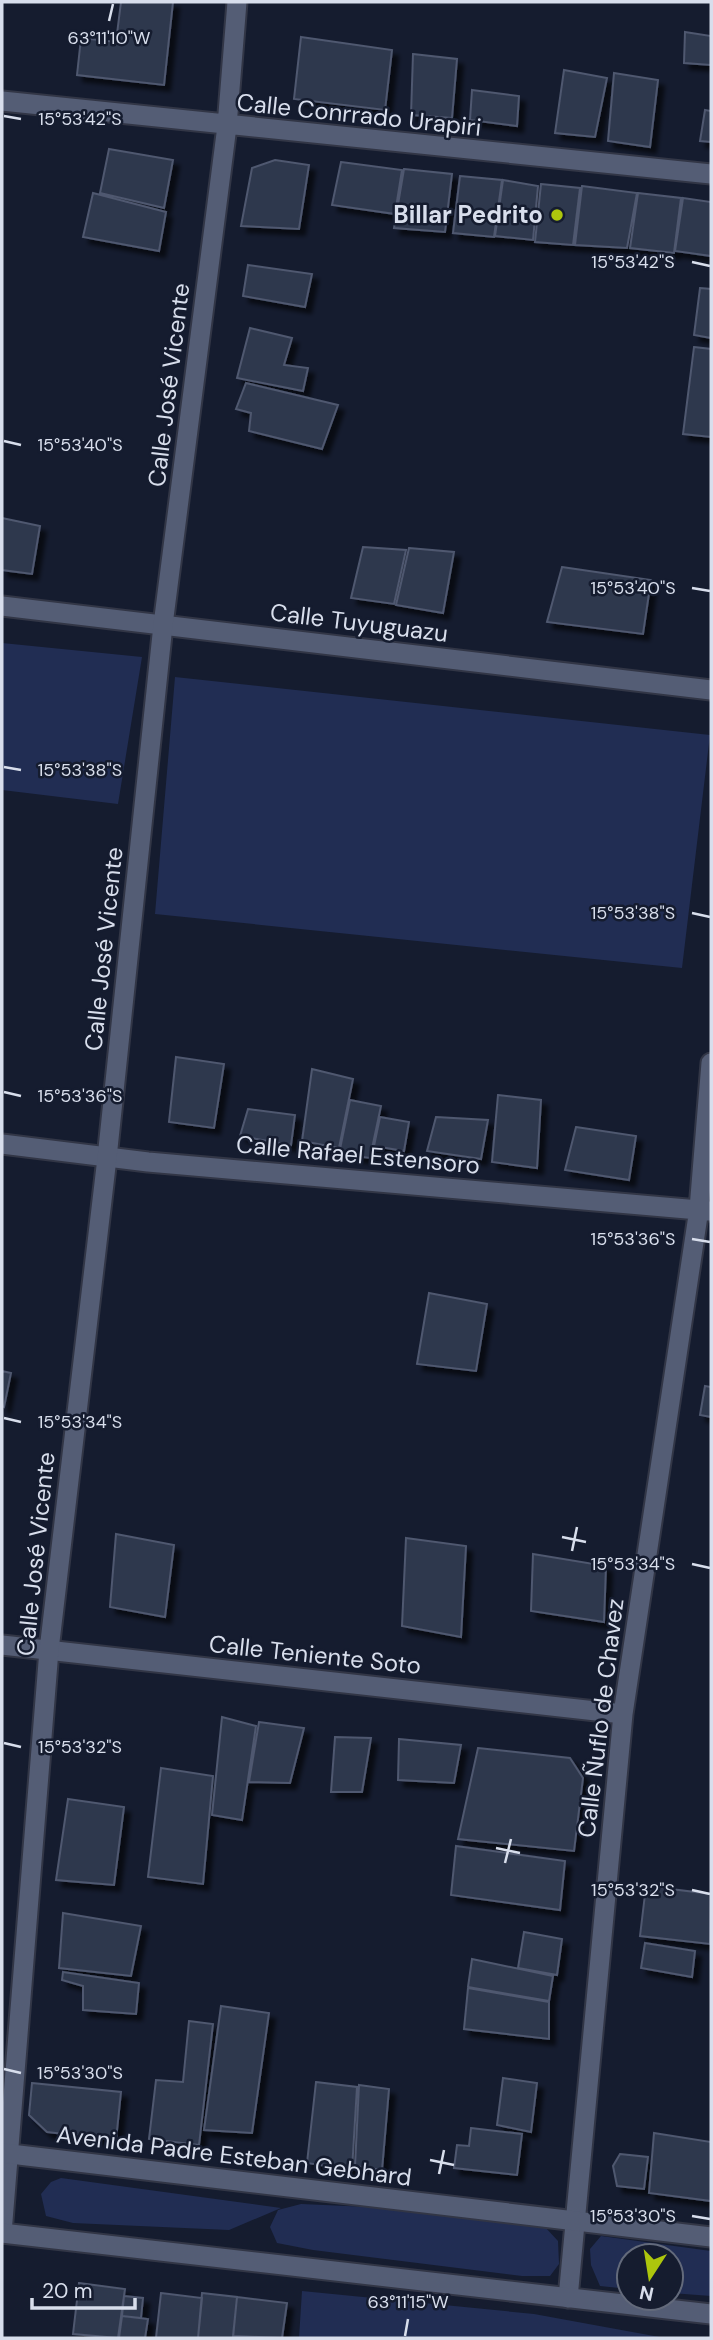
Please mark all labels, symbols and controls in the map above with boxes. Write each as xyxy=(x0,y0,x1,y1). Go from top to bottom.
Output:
text: 63°11'10"W xyxy=(68,26,150,50)
street label: Calle Conrrado Urapiri xyxy=(235,86,483,143)
text: 15°53'42"S xyxy=(38,107,122,131)
place label: Billar Pedrito xyxy=(393,199,543,230)
marker: Billar Pedrito xyxy=(549,207,565,223)
text: 15°53'42"S xyxy=(591,250,675,274)
street label: Calle José Vicente xyxy=(141,281,196,489)
text: 15°53'40"S xyxy=(37,433,123,457)
text: 15°53'40"S xyxy=(590,576,676,600)
street label: Calle Tuyuguazu xyxy=(268,596,450,649)
text: 15°53'38"S xyxy=(38,758,122,782)
street label: Calle José Vicente xyxy=(77,845,130,1052)
text: 15°53'38"S xyxy=(591,901,675,925)
text: 15°53'36"S xyxy=(38,1084,122,1108)
street label: Calle Rafael Estensoro xyxy=(235,1128,481,1181)
text: 15°53'36"S xyxy=(591,1227,675,1251)
text: 15°53'34"S xyxy=(38,1410,122,1434)
street label: Calle José Vicente xyxy=(9,1450,62,1657)
text: 15°53'34"S xyxy=(591,1552,675,1576)
street label: Calle Ñuflo de Chavez xyxy=(570,1597,631,1839)
street label: Calle Teniente Soto xyxy=(208,1628,423,1681)
text: 15°53'32"S xyxy=(38,1735,122,1759)
text: 15°53'32"S xyxy=(591,1878,675,1902)
text: 15°53'30"S xyxy=(37,2061,123,2085)
street label: Avenida Padre Esteban Gebhard xyxy=(55,2118,413,2193)
text: 15°53'30"S xyxy=(590,2204,676,2228)
north arrow xyxy=(615,2242,685,2312)
scale bar xyxy=(32,2266,135,2310)
text: 20 m xyxy=(42,2277,93,2305)
text: N xyxy=(637,2279,656,2307)
text: 63°11'15"W xyxy=(367,2290,449,2314)

